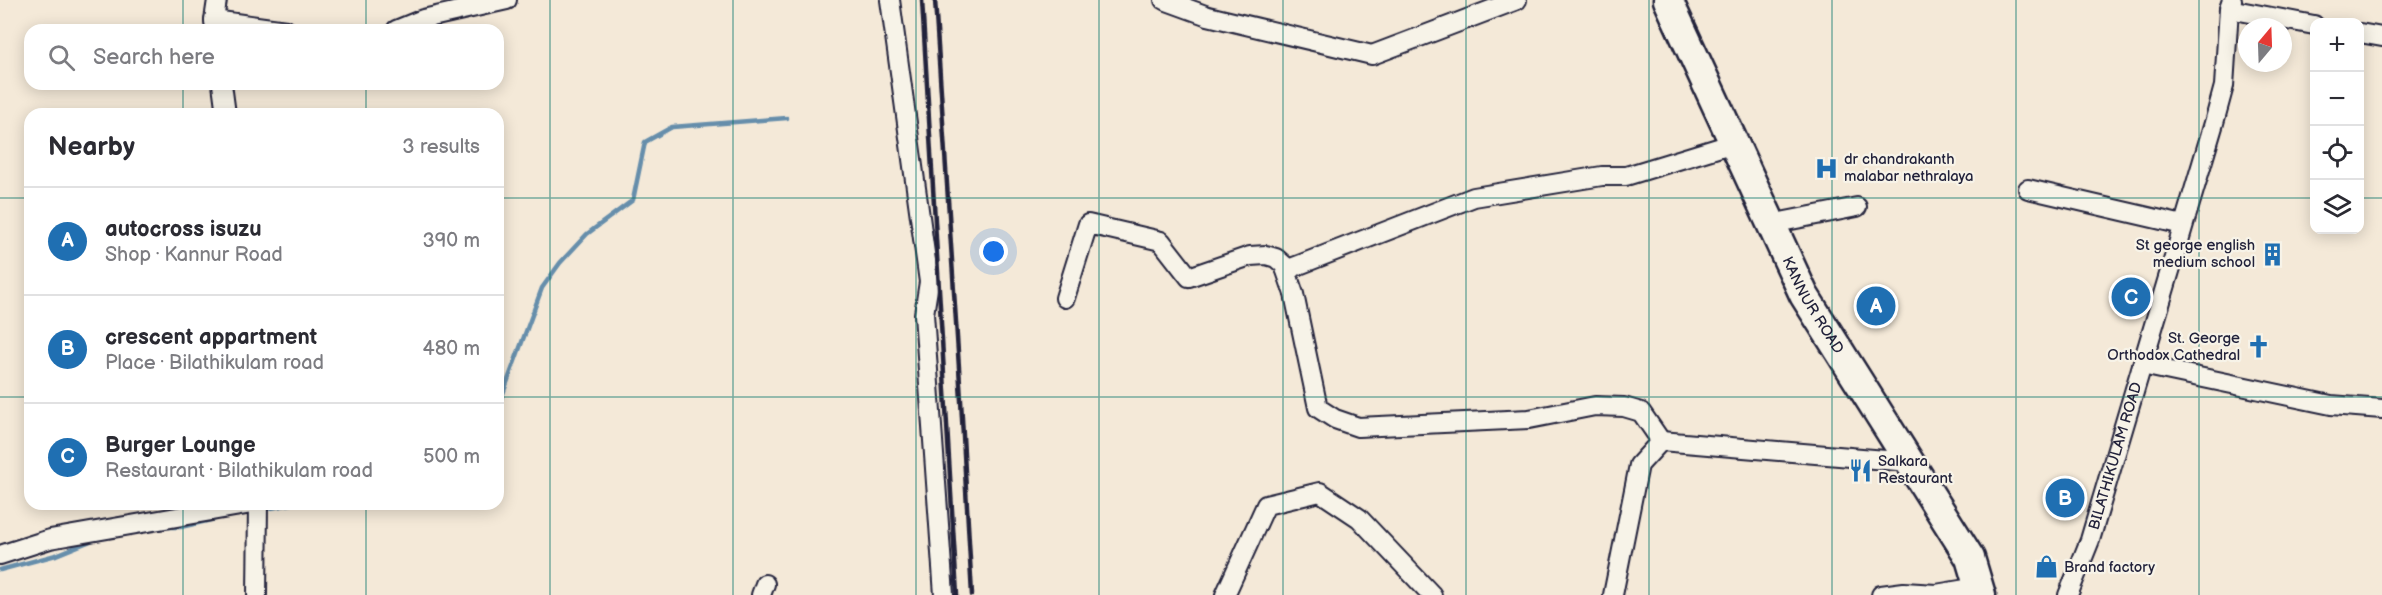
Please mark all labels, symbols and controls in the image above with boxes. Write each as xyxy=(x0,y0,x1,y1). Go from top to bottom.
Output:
north arrow xyxy=(2238,18,2292,72)
map controls xyxy=(2310,18,2364,234)
button: + xyxy=(2310,18,2364,72)
search box xyxy=(24,24,504,90)
icon: search xyxy=(45,41,78,74)
text: Search here xyxy=(93,44,215,71)
button: − xyxy=(2310,72,2364,126)
button: locate xyxy=(2310,126,2364,180)
text: Nearby xyxy=(48,132,135,163)
text: 3 results xyxy=(402,135,480,159)
place label: dr chandrakanth malabar nethralaya xyxy=(1844,150,1973,186)
hospital icon: dr chandrakanth malabar nethralaya xyxy=(1813,155,1839,181)
button: layers xyxy=(2310,180,2364,234)
text: autocross isuzu xyxy=(105,216,262,243)
text: A xyxy=(61,229,74,253)
text: 390 m xyxy=(422,229,480,253)
place label: St george english medium school xyxy=(2136,236,2255,272)
your location xyxy=(979,237,1008,266)
building icon: St george english medium school xyxy=(2260,241,2286,267)
text: Shop · Kannur Road xyxy=(105,243,283,267)
street label: KANNUR ROAD xyxy=(1778,254,1848,357)
pin: C xyxy=(2112,274,2150,320)
pin: A xyxy=(1856,284,1896,328)
text: crescent appartment xyxy=(105,324,317,351)
place label: St. George Orthodox Cathedral xyxy=(2107,329,2240,365)
church icon: St. George Orthodox Cathedral xyxy=(2245,334,2271,360)
text: B xyxy=(60,337,75,361)
text: 480 m xyxy=(422,337,480,361)
text: Place · Bilathikulam road xyxy=(105,351,324,375)
street label: BILATHIKULAM ROAD xyxy=(2084,380,2146,532)
text: Burger Lounge xyxy=(105,432,256,459)
text: C xyxy=(60,445,75,469)
text: 500 m xyxy=(423,445,480,469)
place label: Salkara Restaurant xyxy=(1878,452,1953,488)
restaurant icon: Salkara Restaurant xyxy=(1847,457,1873,483)
text: Restaurant · Bilathikulam road xyxy=(105,459,373,483)
pin: B xyxy=(2046,476,2084,520)
shop icon: Brand factory xyxy=(2033,554,2059,580)
place label: Brand factory xyxy=(2064,558,2155,577)

